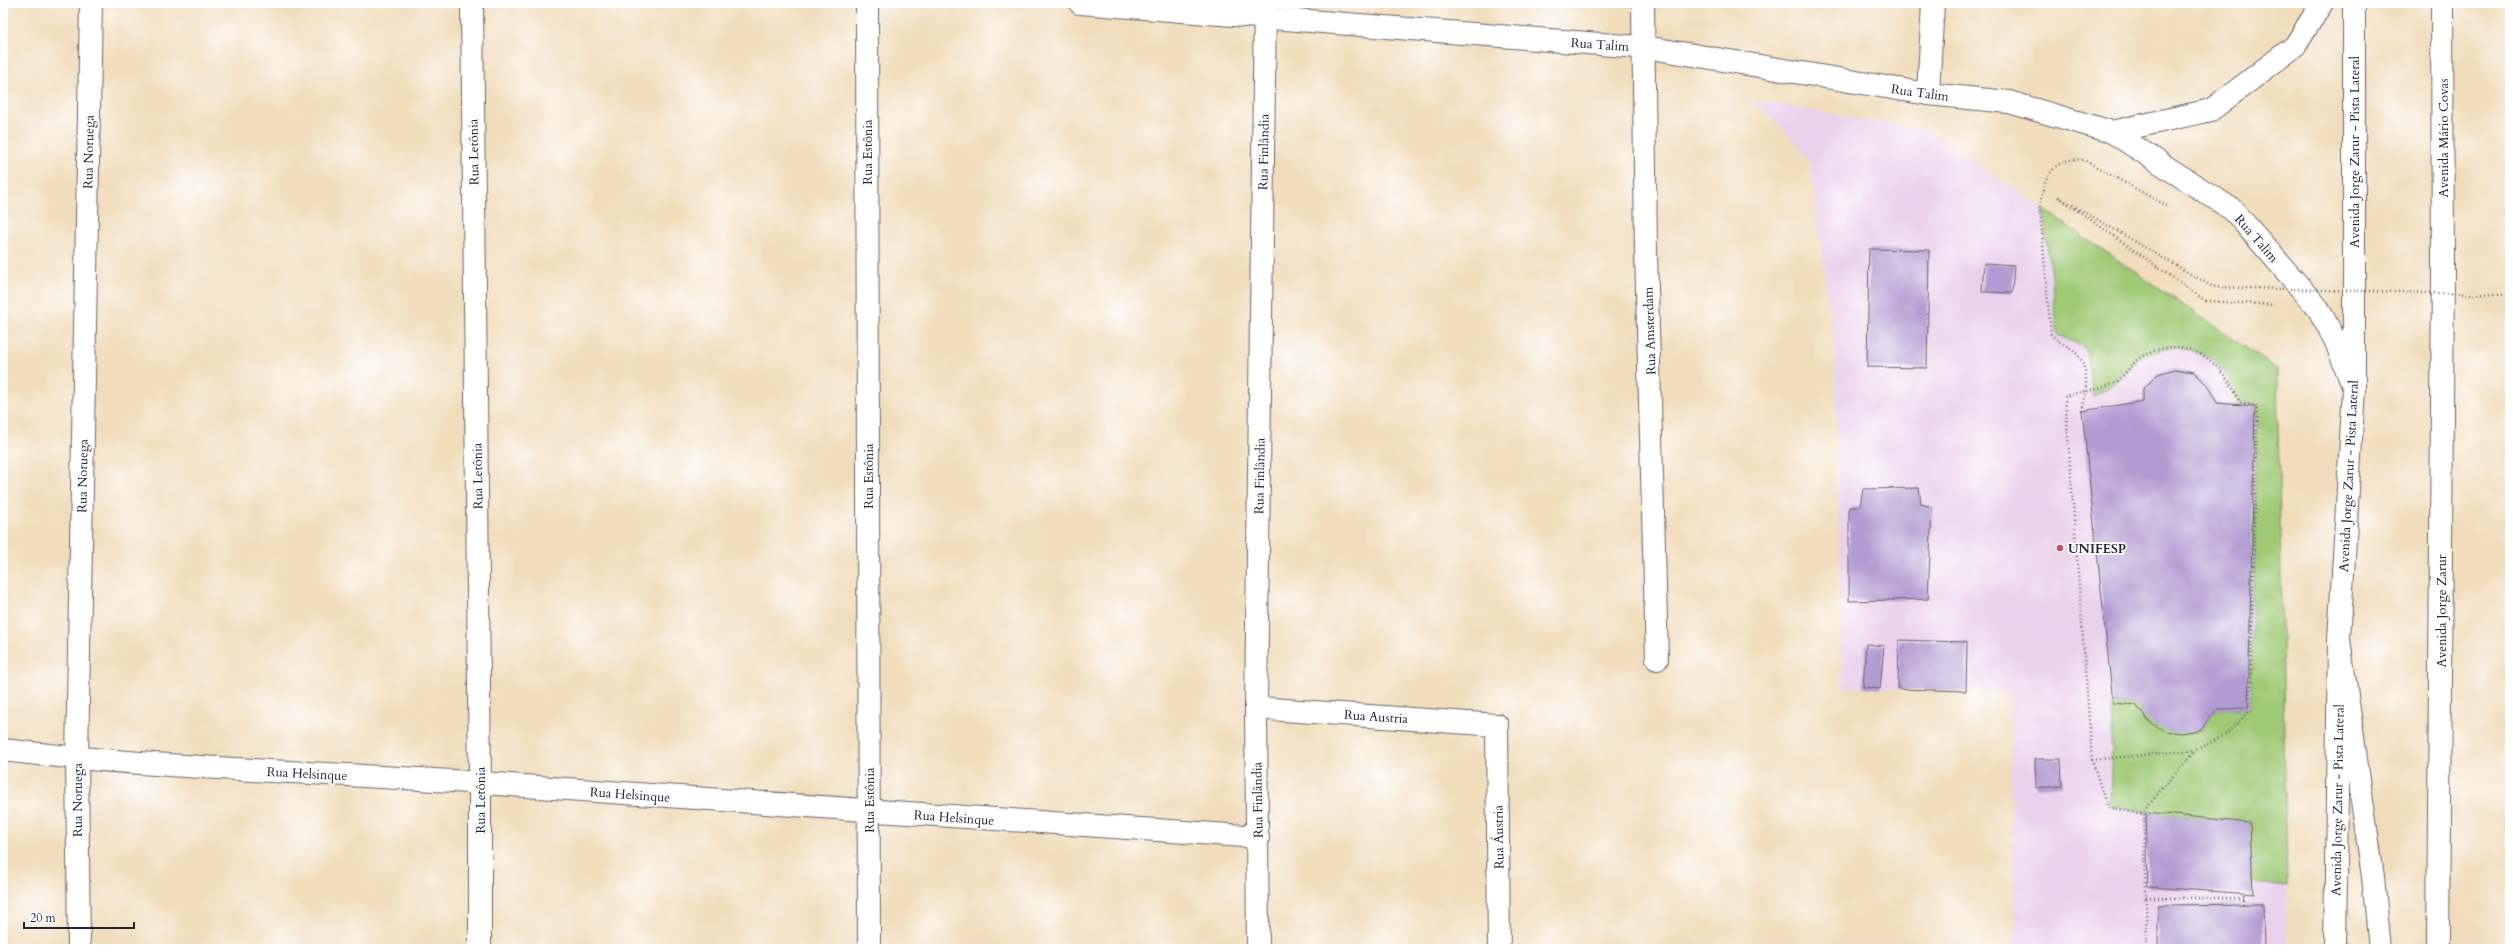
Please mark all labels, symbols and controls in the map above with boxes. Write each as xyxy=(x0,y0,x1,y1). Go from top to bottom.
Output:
street label: Rua Talim xyxy=(1570,34,1630,56)
street label: Avenida Jorge Zarur - Pista Lateral xyxy=(2346,55,2364,248)
street label: Avenida Mário Covas xyxy=(2435,78,2453,198)
street label: Rua Talim xyxy=(1890,80,1950,106)
street label: Rua Finlândia xyxy=(1254,113,1274,190)
street label: Rua Noruega xyxy=(79,114,99,189)
street label: Rua Letônia xyxy=(464,118,484,186)
street label: Rua Estônia xyxy=(859,119,877,185)
street label: Rua Talim xyxy=(2230,211,2282,267)
street label: Rua Amsterdam xyxy=(1639,287,1661,375)
street label: Avenida Jorge Zarur - Pista Lateral xyxy=(2335,379,2363,572)
street label: Rua Finlândia xyxy=(1250,437,1270,514)
street label: Rua Noruega xyxy=(73,438,93,513)
street label: Rua Letônia xyxy=(468,442,488,510)
street label: Rua Estônia xyxy=(860,443,878,509)
place label: UNIFESP xyxy=(2068,540,2126,558)
marker: UNIFESP xyxy=(2055,543,2065,553)
street label: Avenida Jorge Zarur xyxy=(2433,554,2451,668)
street label: Avenida Jorge Zarur - Pista Lateral xyxy=(2327,703,2349,896)
street label: Rua Austria xyxy=(1343,706,1409,728)
street label: Rua Finlândia xyxy=(1248,761,1268,838)
street label: Rua Noruega xyxy=(69,763,87,837)
street label: Rua Helsinque xyxy=(266,763,348,785)
street label: Rua Letônia xyxy=(472,766,490,833)
street label: Rua Estônia xyxy=(861,767,879,833)
street label: Rua Helsinque xyxy=(589,783,671,807)
street label: Rua Áustria xyxy=(1489,804,1509,869)
street label: Rua Helsinque xyxy=(913,806,995,830)
scale bar xyxy=(24,904,134,930)
text: 20 m xyxy=(30,910,57,926)

